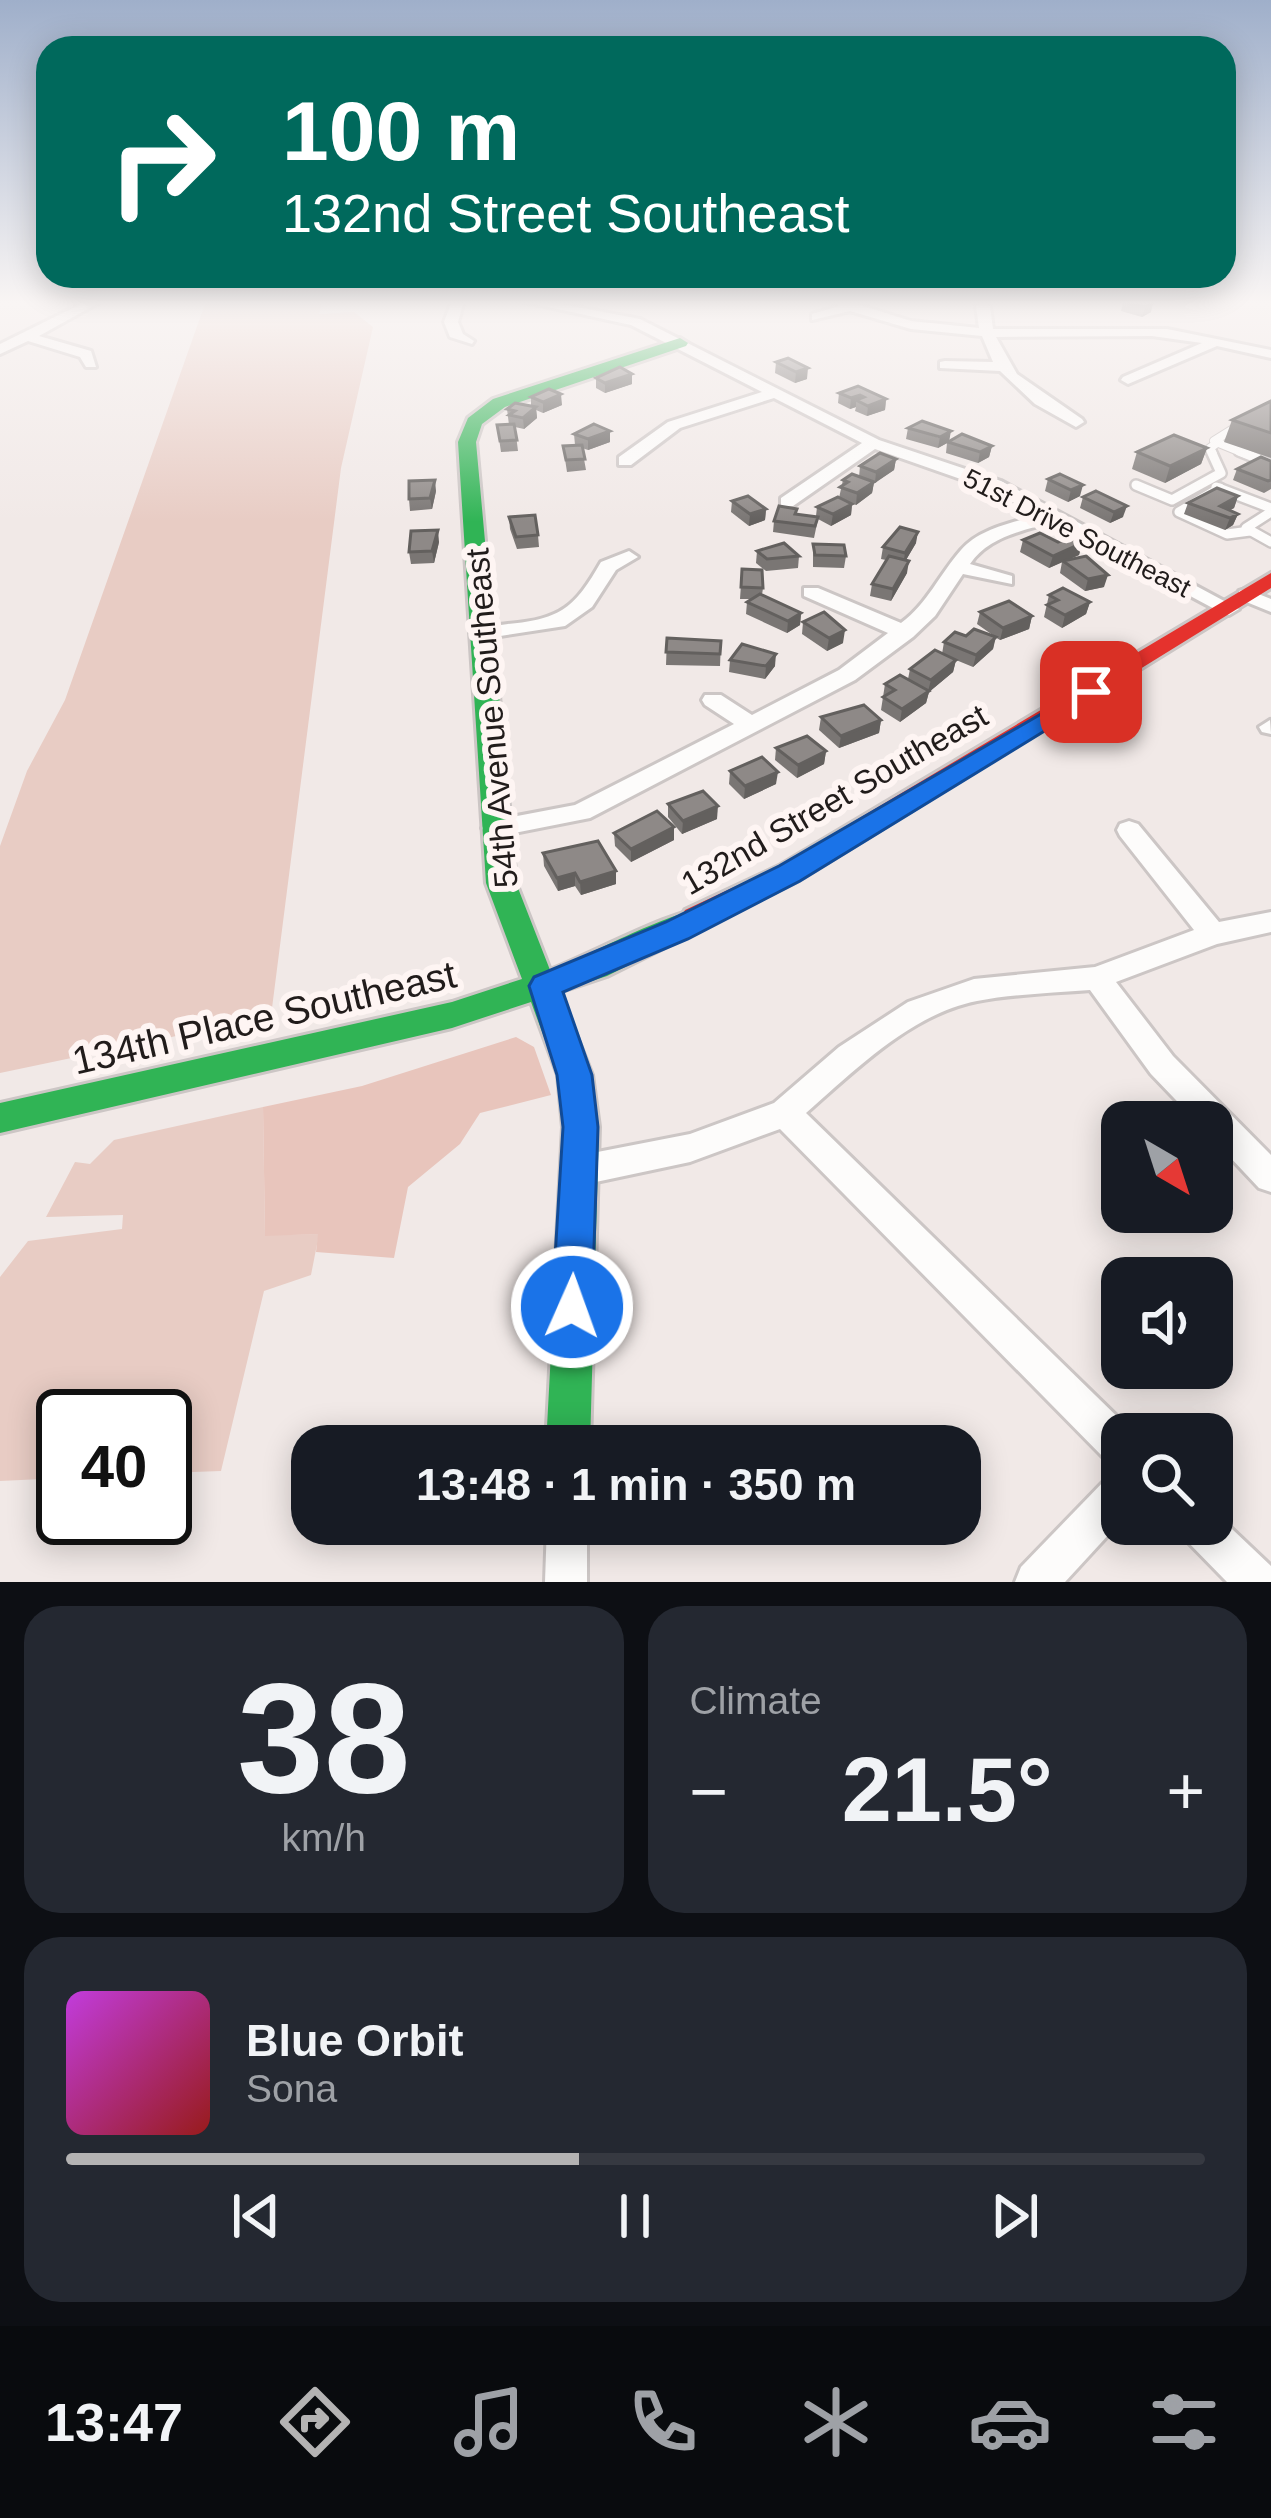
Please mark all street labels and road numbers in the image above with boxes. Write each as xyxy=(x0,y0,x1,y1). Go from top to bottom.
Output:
street label: 51st Drive Southeast xyxy=(959,463,1196,603)
street label: 54th Avenue Southeast xyxy=(458,547,525,889)
street label: 132nd Street Southeast xyxy=(675,697,994,902)
street label: 134th Place Southeast xyxy=(68,952,460,1083)

